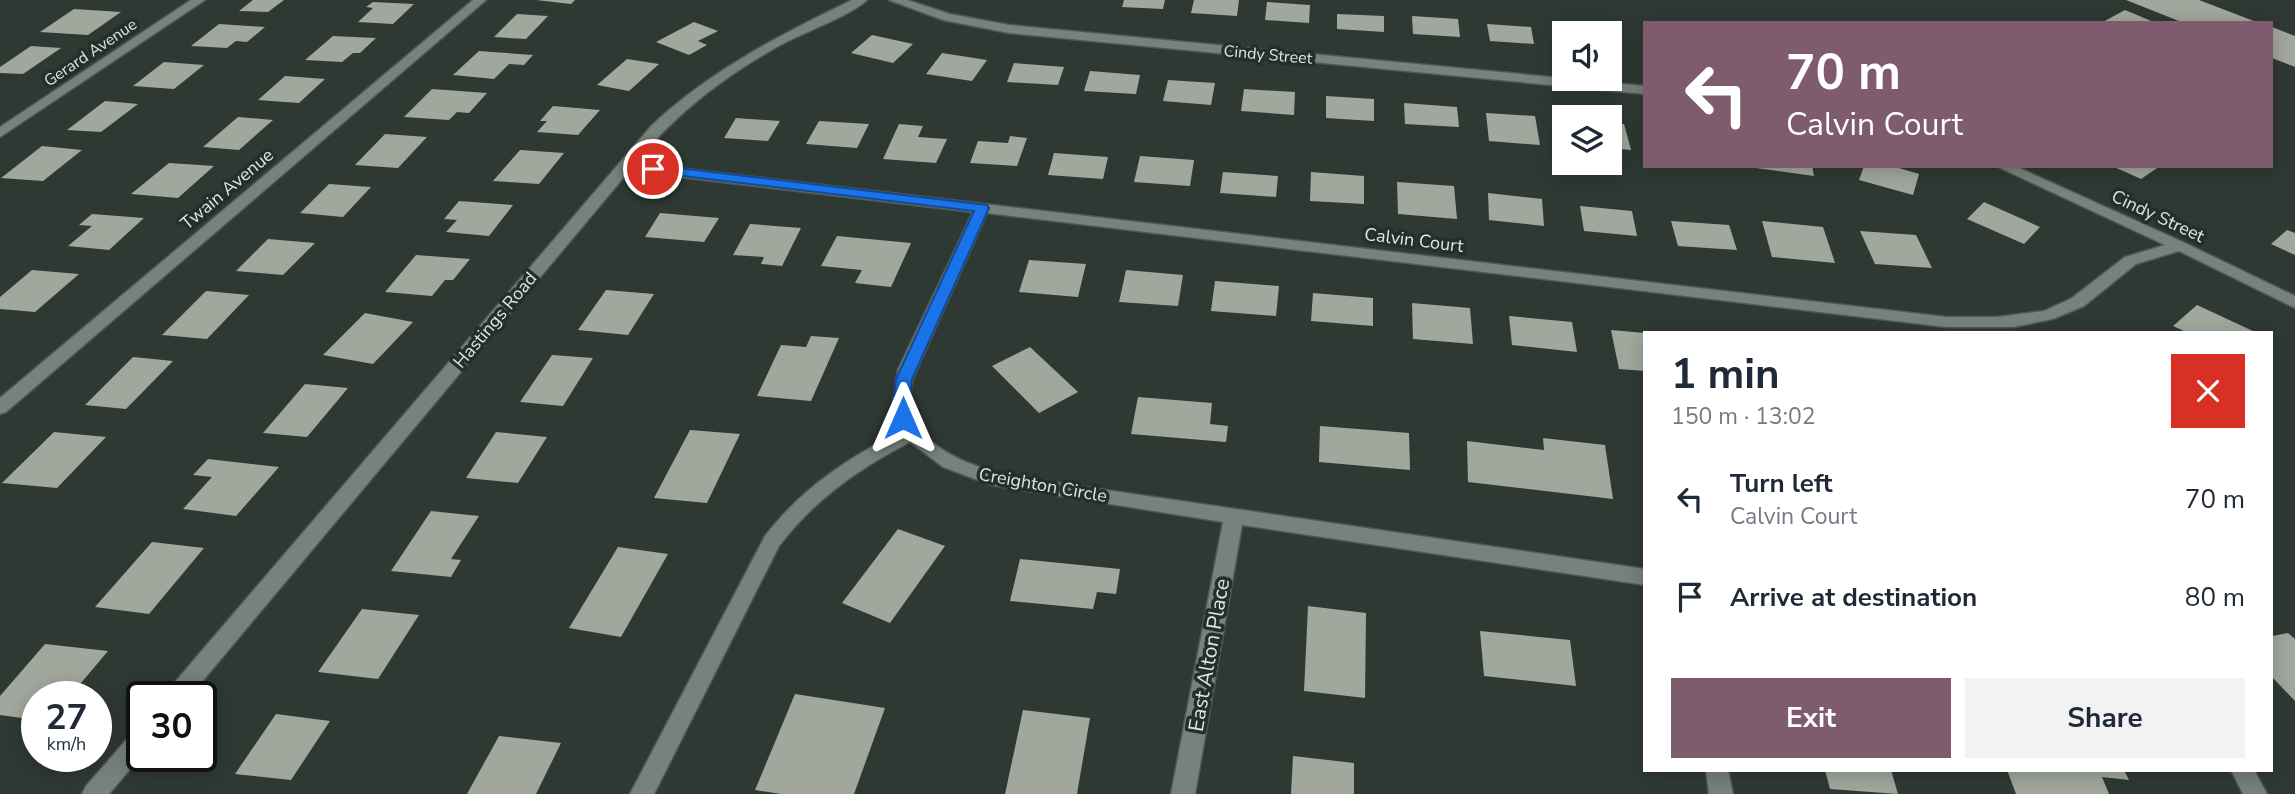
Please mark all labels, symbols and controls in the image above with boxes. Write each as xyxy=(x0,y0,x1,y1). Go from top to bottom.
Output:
street label: Gerard Avenue xyxy=(40,14,141,92)
map controls xyxy=(1552,21,1622,175)
button: sound xyxy=(1552,21,1622,91)
text: 70 m xyxy=(1786,39,1901,106)
street label: Cindy Street xyxy=(1223,40,1314,70)
icon: left xyxy=(1671,49,1762,140)
text: Calvin Court xyxy=(1786,103,1963,146)
button: layers xyxy=(1552,105,1622,175)
pin xyxy=(623,139,683,199)
street label: Twain Avenue xyxy=(175,143,279,235)
icon: arrive xyxy=(634,150,672,188)
street label: Cindy Street xyxy=(2108,184,2209,248)
street label: Calvin Court xyxy=(1363,222,1466,258)
street label: Hastings Road xyxy=(448,267,542,373)
text: 1 min xyxy=(1671,346,1780,403)
button: close xyxy=(2171,354,2245,428)
position arrow xyxy=(866,381,940,455)
text: 150 m · 13:02 xyxy=(1671,401,1816,432)
street label: Creighton Circle xyxy=(977,462,1109,508)
text: Turn left xyxy=(1730,466,1833,501)
icon: left xyxy=(1671,480,1709,518)
text: 70 m xyxy=(2185,482,2245,517)
text: Calvin Court xyxy=(1730,501,1857,532)
street label: East Alton Place xyxy=(1182,576,1236,734)
icon: arrive xyxy=(1671,578,1709,616)
text: Arrive at destination xyxy=(1730,580,1977,615)
text: 80 m xyxy=(2185,580,2245,615)
button: Exit xyxy=(1671,678,1951,758)
button: Share xyxy=(1965,678,2245,758)
speed limit sign: 30 xyxy=(126,681,217,772)
text: 27 xyxy=(45,694,88,741)
text: km/h xyxy=(47,732,86,756)

